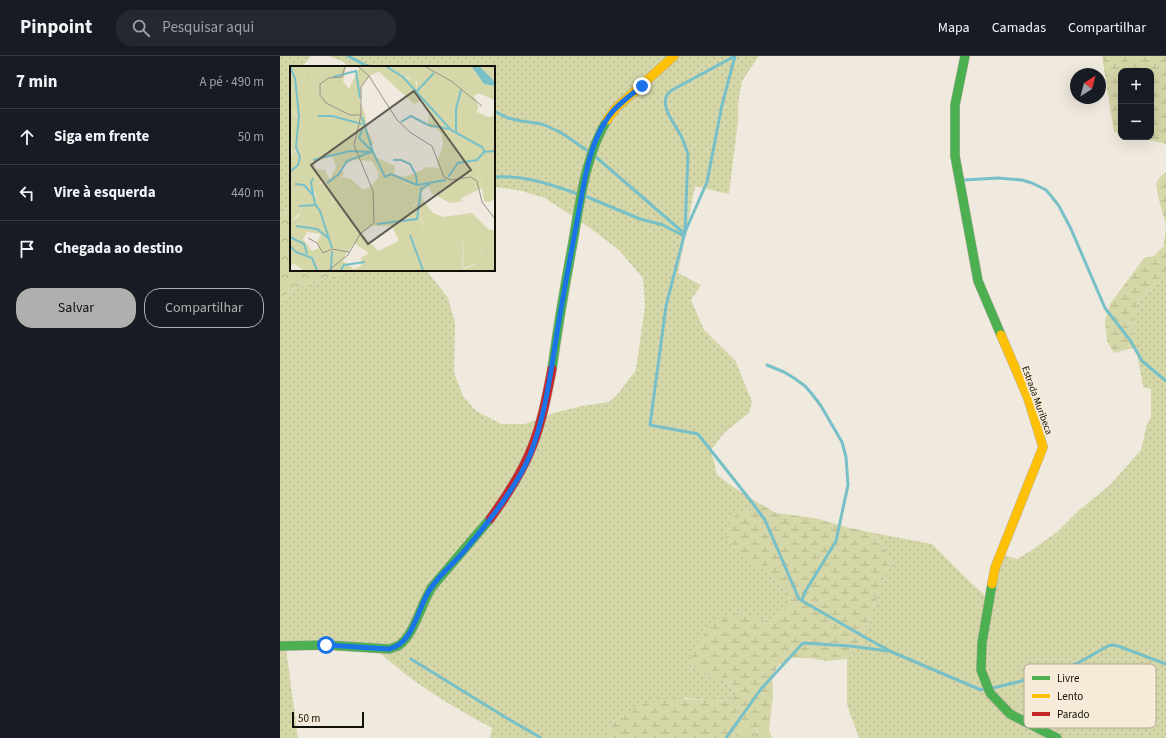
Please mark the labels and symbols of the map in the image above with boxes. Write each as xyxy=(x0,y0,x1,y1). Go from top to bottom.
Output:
inset map xyxy=(290,66,495,271)
north arrow xyxy=(1070,68,1106,104)
route end xyxy=(633,77,651,95)
street label: Estrada Muribeca xyxy=(1018,364,1056,437)
route start xyxy=(317,636,335,654)
legend xyxy=(1024,664,1156,728)
text: Livre xyxy=(1057,671,1080,686)
text: Lento xyxy=(1057,689,1083,704)
text: Parado xyxy=(1057,707,1090,722)
scale bar xyxy=(292,710,364,729)

